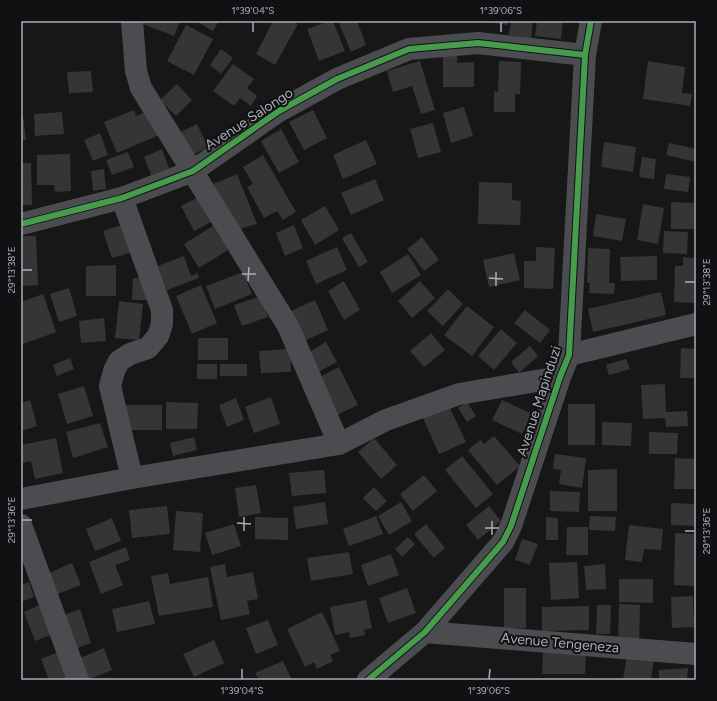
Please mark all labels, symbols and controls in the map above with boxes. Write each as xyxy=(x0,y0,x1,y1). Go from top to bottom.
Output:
text: 1°39'04"S xyxy=(232,4,274,17)
text: 1°39'06"S xyxy=(480,4,522,17)
street label: Avenue Salongo xyxy=(202,84,296,154)
text: 29°13'38"E xyxy=(5,246,18,294)
text: 29°13'38"E xyxy=(700,258,713,306)
street label: Avenue Mapinduzi xyxy=(513,344,565,458)
text: 29°13'36"E xyxy=(5,497,18,543)
text: 29°13'36"E xyxy=(700,508,713,554)
street label: Avenue Tengeneza xyxy=(500,629,620,657)
text: 1°39'04"S xyxy=(221,684,263,697)
text: 1°39'06"S xyxy=(468,684,510,697)

